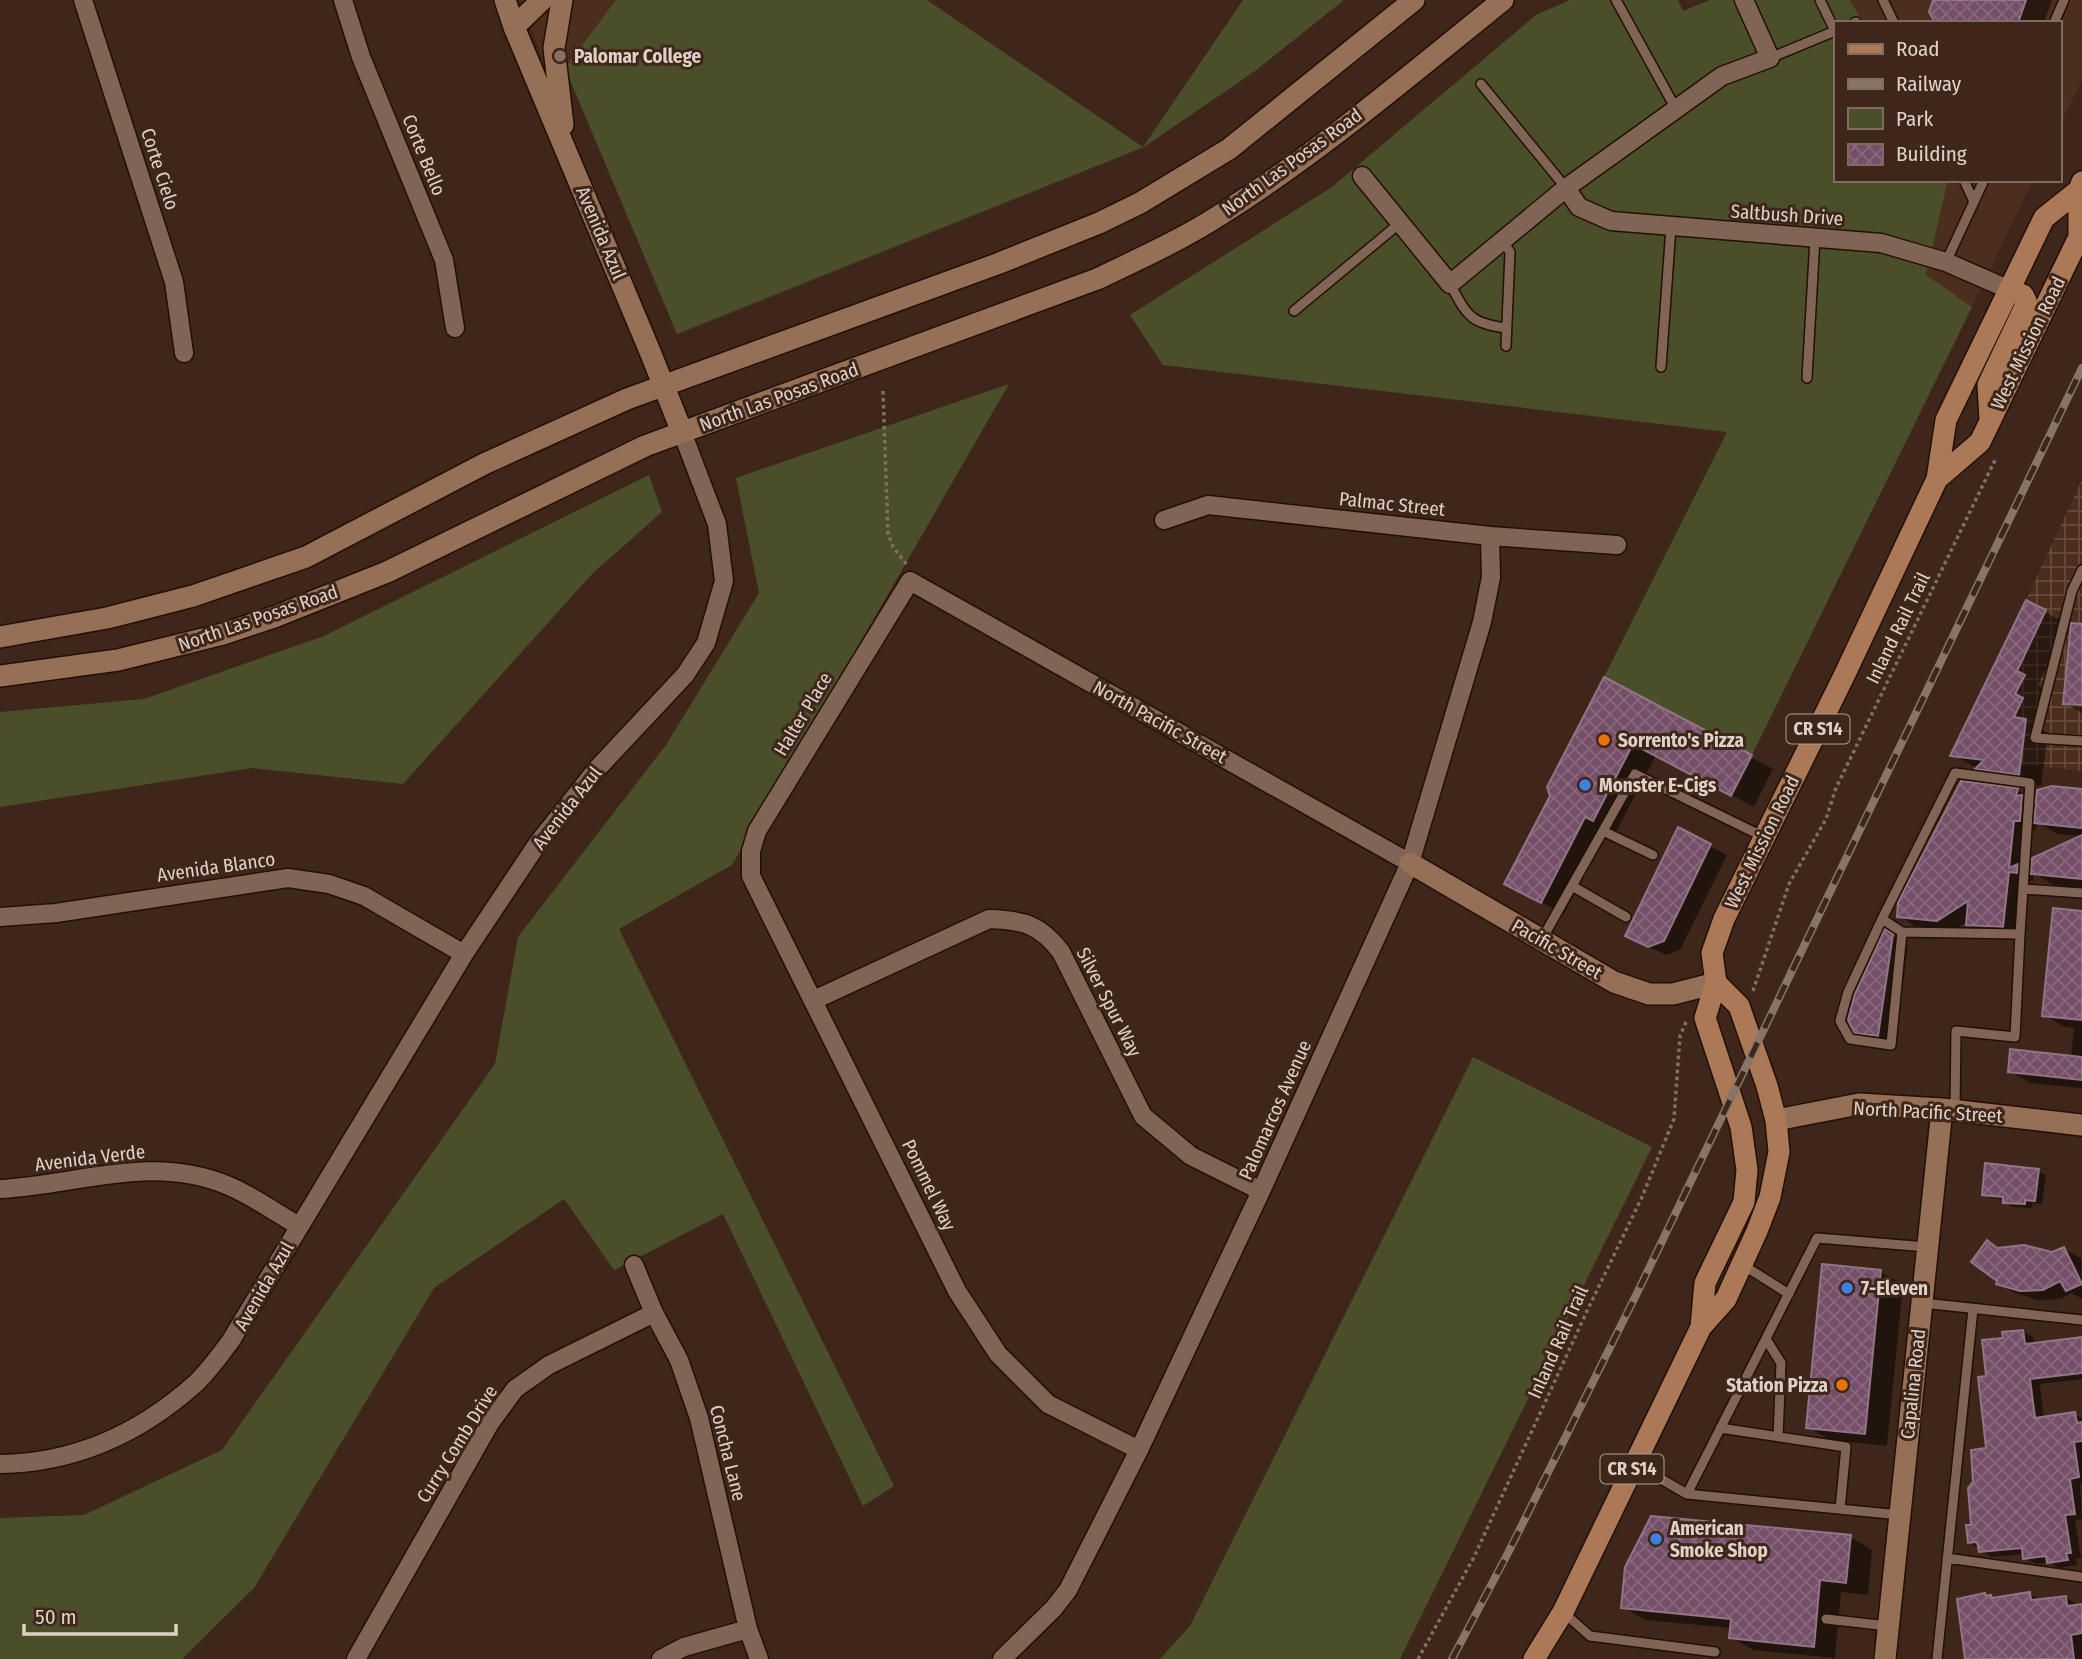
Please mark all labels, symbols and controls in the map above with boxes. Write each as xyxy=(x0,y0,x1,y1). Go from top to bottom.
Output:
legend xyxy=(1834,21,2061,182)
text: Road xyxy=(1896,36,1940,62)
place label: Palomar College xyxy=(574,45,701,68)
marker: Palomar College xyxy=(552,48,568,64)
text: Railway xyxy=(1896,71,1962,97)
street label: North Las Posas Road xyxy=(1218,104,1366,220)
text: Park xyxy=(1896,106,1934,132)
street label: Corte Bello xyxy=(397,111,451,199)
street label: Corte Cielo xyxy=(136,125,184,213)
text: Building xyxy=(1896,141,1967,167)
street label: Avenida Azul xyxy=(571,183,631,283)
street label: Saltbush Drive xyxy=(1730,200,1844,230)
street label: West Mission Road xyxy=(1986,273,2070,413)
street label: North Las Posas Road xyxy=(696,358,862,436)
street label: Palmac Street xyxy=(1338,487,1447,521)
street label: Inland Rail Trail xyxy=(1861,569,1935,687)
street label: North Las Posas Road xyxy=(175,580,341,656)
street label: Halter Place xyxy=(769,668,837,760)
street label: North Pacific Street xyxy=(1089,676,1232,769)
road number: CR S14 xyxy=(1786,714,1850,744)
place label: Sorrento's Pizza xyxy=(1618,729,1744,752)
marker: Sorrento's Pizza xyxy=(1596,732,1612,748)
street label: Avenida Azul xyxy=(528,762,606,854)
street label: West Mission Road xyxy=(1720,772,1804,912)
place label: Monster E-Cigs xyxy=(1599,774,1717,797)
marker: Monster E-Cigs xyxy=(1577,777,1593,793)
street label: Avenida Blanco xyxy=(156,847,276,887)
street label: Pacific Street xyxy=(1508,914,1607,984)
street label: Silver Spur Way xyxy=(1072,943,1147,1061)
street label: Palomarcos Avenue xyxy=(1234,1037,1316,1183)
street label: North Pacific Street xyxy=(1853,1097,2004,1127)
street label: Pommel Way xyxy=(897,1136,961,1235)
street label: Avenida Verde xyxy=(34,1140,146,1176)
street label: Avenida Azul xyxy=(229,1237,299,1335)
place label: 7-Eleven xyxy=(1861,1277,1928,1300)
marker: 7-Eleven xyxy=(1839,1280,1855,1296)
street label: Inland Rail Trail xyxy=(1523,1282,1593,1402)
street label: Capalina Road xyxy=(1896,1328,1930,1440)
place label: Station Pizza xyxy=(1726,1374,1828,1397)
marker: Station Pizza xyxy=(1834,1377,1850,1393)
street label: Curry Comb Drive xyxy=(412,1381,502,1507)
street label: Concha Lane xyxy=(705,1403,751,1503)
road number: CR S14 xyxy=(1600,1454,1664,1484)
place label: American Smoke Shop xyxy=(1669,1517,1768,1562)
marker: American Smoke Shop xyxy=(1648,1531,1664,1547)
scale bar xyxy=(24,1592,177,1636)
text: 50 m xyxy=(35,1604,77,1630)

